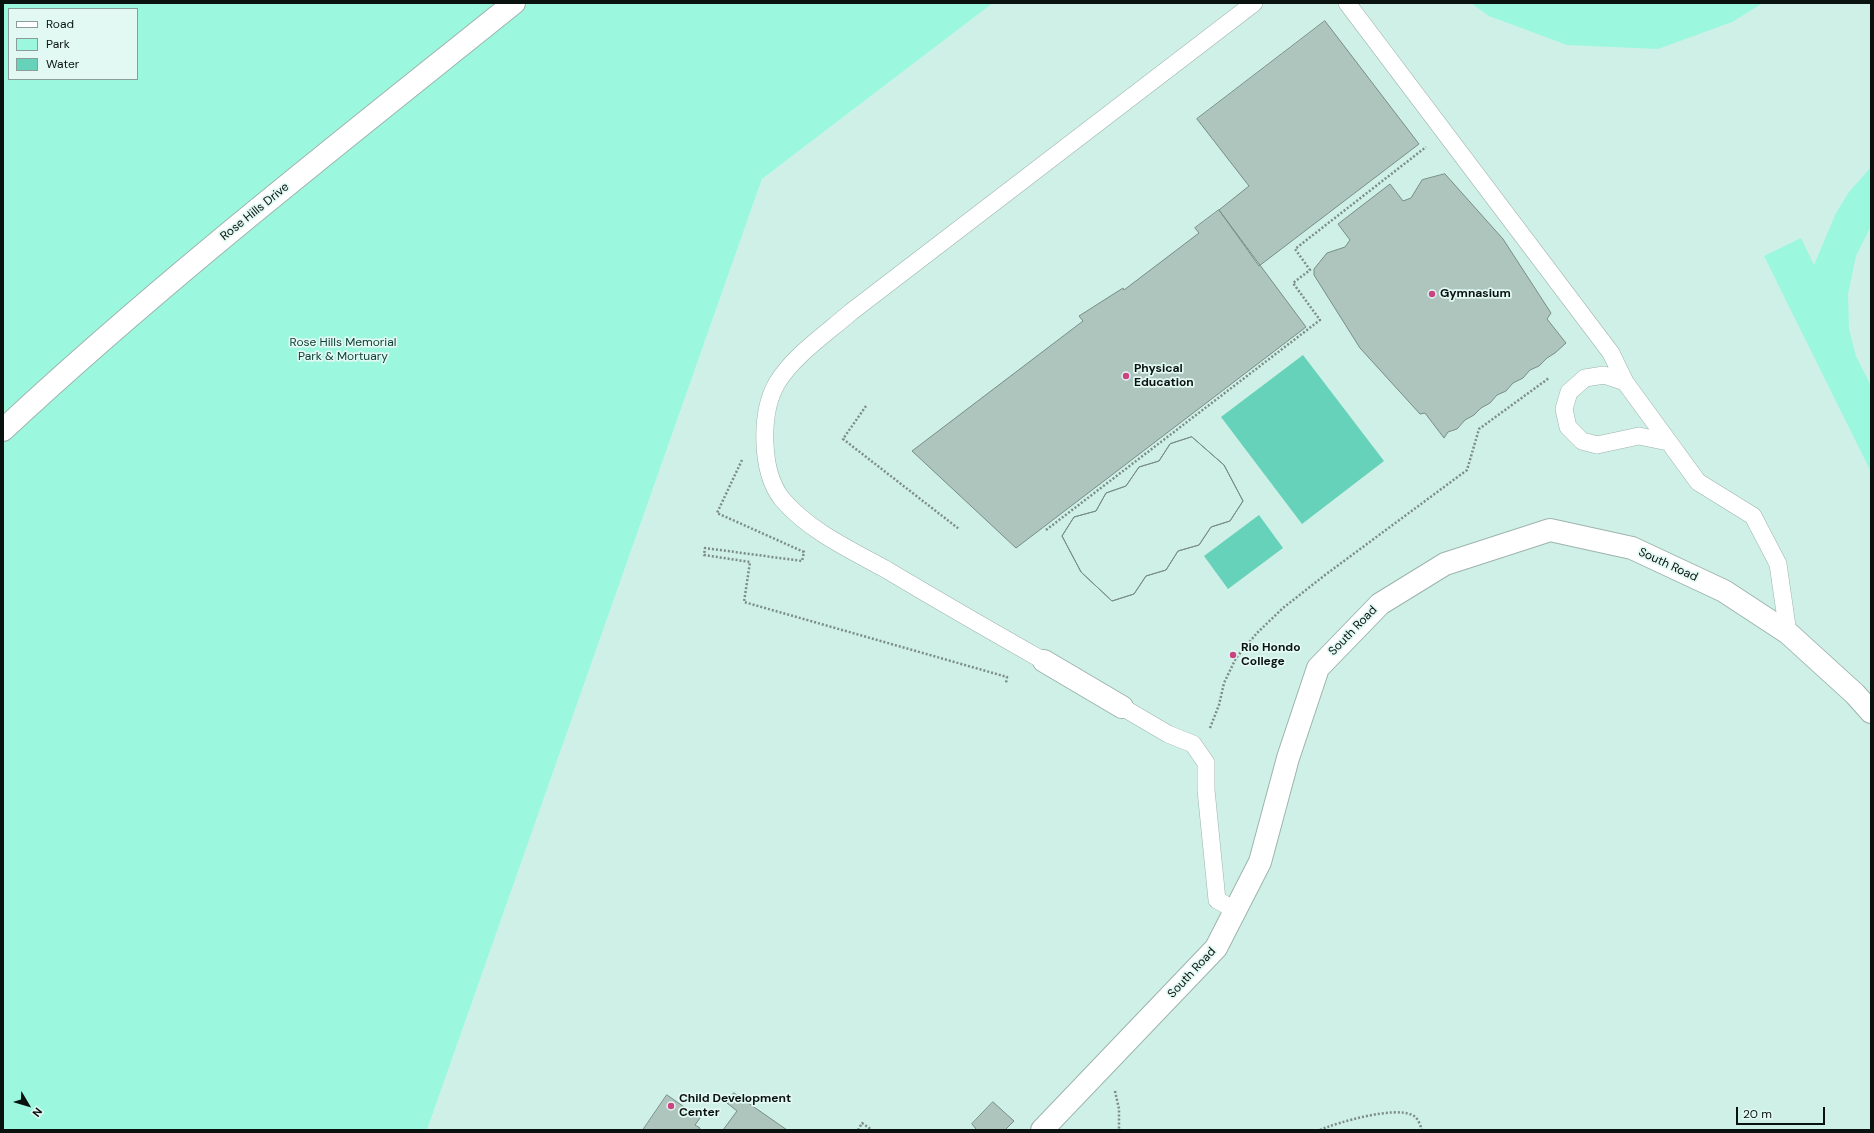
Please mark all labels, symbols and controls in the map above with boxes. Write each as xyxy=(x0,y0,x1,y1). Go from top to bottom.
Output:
legend xyxy=(8,8,138,80)
text: Road xyxy=(46,16,74,32)
text: Park xyxy=(46,36,70,52)
text: Water xyxy=(46,56,79,72)
street label: Rose Hills Drive xyxy=(218,180,292,244)
place label: Gymnasium xyxy=(1440,287,1511,301)
marker: Gymnasium xyxy=(1427,289,1437,299)
park label: Rose Hills Memorial Park & Mortuary xyxy=(290,336,396,364)
place label: Physical Education xyxy=(1134,362,1194,390)
marker: Physical Education xyxy=(1121,371,1131,381)
street label: South Road xyxy=(1636,545,1700,585)
street label: South Road xyxy=(1326,603,1380,659)
place label: Rio Hondo College xyxy=(1241,641,1300,669)
marker: Rio Hondo College xyxy=(1228,650,1238,660)
street label: South Road xyxy=(1165,945,1219,1001)
north arrow xyxy=(8,1085,48,1125)
place label: Child Development Center xyxy=(679,1092,791,1120)
scale bar xyxy=(1738,1099,1827,1125)
marker: Child Development Center xyxy=(666,1101,676,1111)
text: N xyxy=(29,1105,45,1120)
text: 20 m xyxy=(1743,1106,1772,1122)

